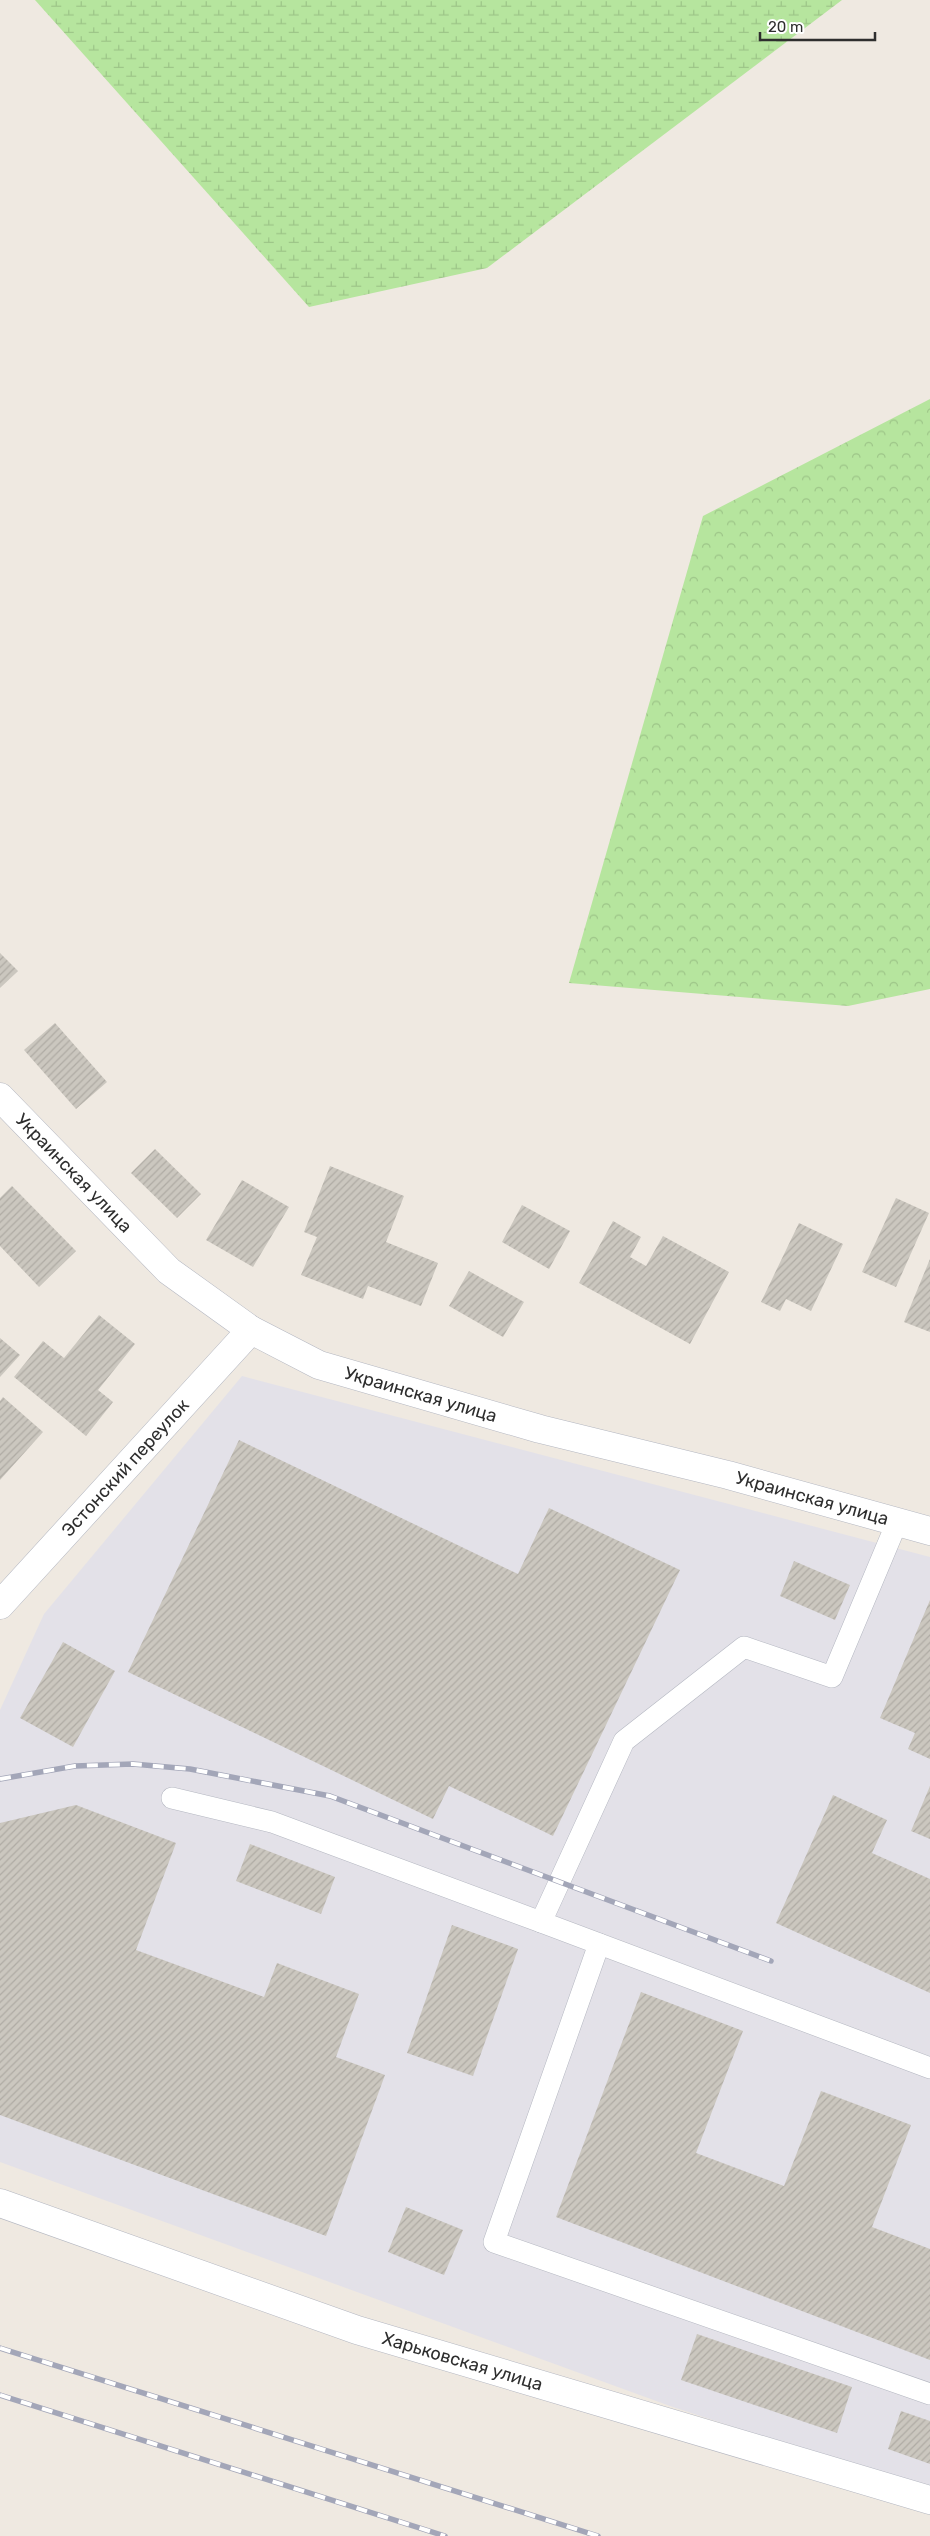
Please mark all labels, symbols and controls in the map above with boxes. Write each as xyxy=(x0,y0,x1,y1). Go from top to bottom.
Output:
scale bar xyxy=(760,10,875,42)
text: 20 m xyxy=(768,18,803,36)
street label: Украинская улица xyxy=(11,1109,137,1237)
street label: Украинская улица xyxy=(342,1362,500,1427)
street label: Эстонский переулок xyxy=(57,1394,194,1541)
street label: Украинская улица xyxy=(733,1467,891,1530)
street label: Харьковская улица xyxy=(380,2327,545,2396)

